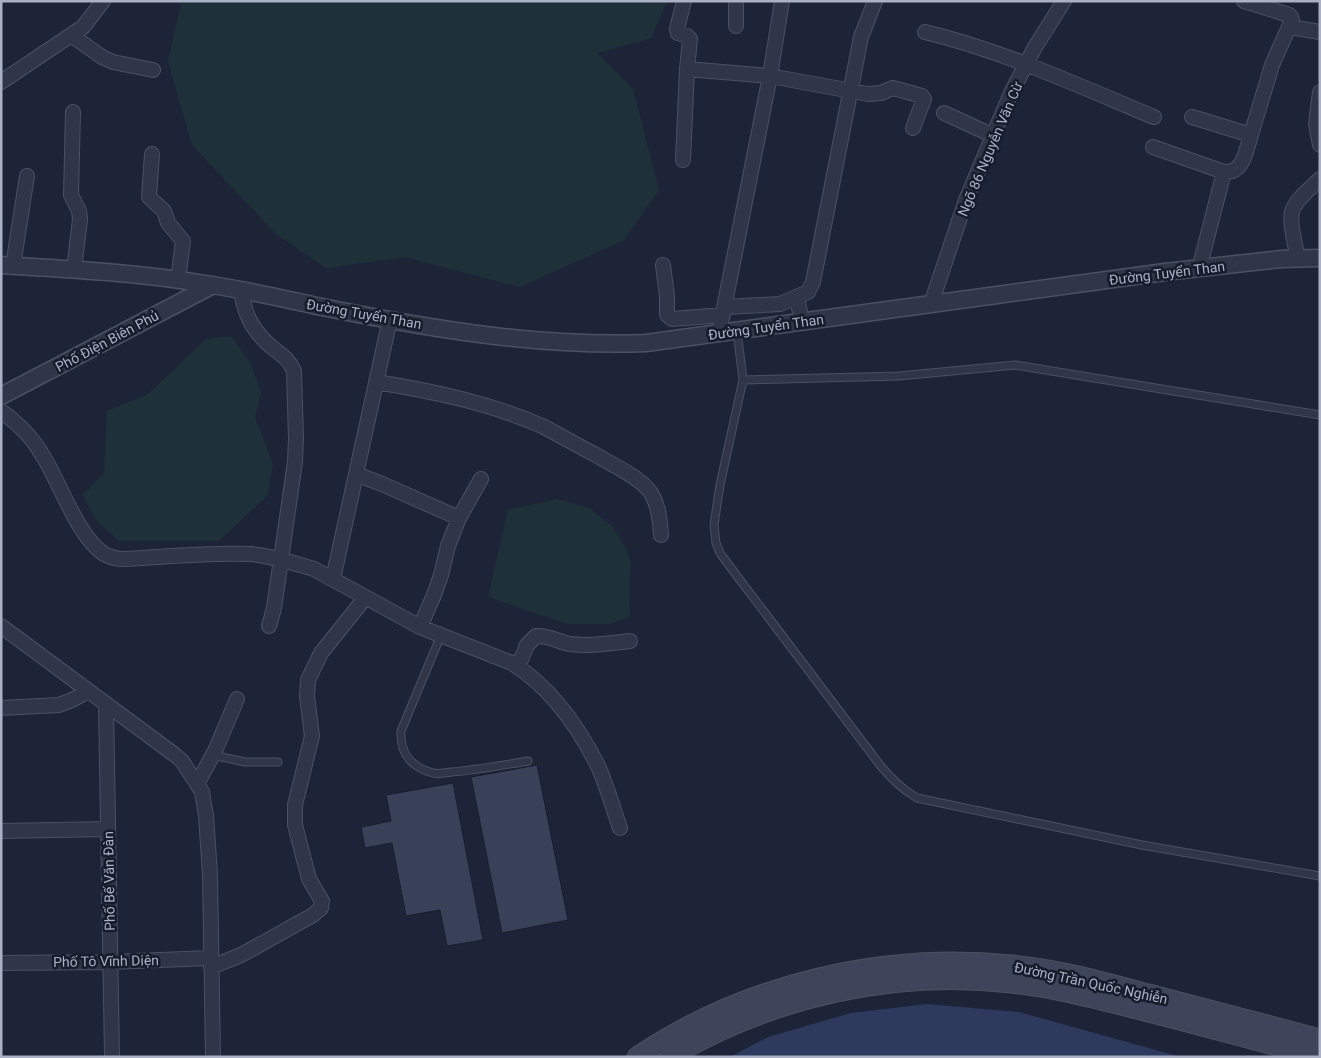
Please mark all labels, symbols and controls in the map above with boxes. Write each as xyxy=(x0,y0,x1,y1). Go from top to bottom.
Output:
street label: Ngõ 86 Nguyễn Văn Cừ xyxy=(954,79,1026,219)
street label: Đường Tuyển Than xyxy=(1108,258,1226,288)
street label: Đường Tuyển Than xyxy=(305,296,423,332)
street label: Phố Điện Biên Phủ xyxy=(53,307,161,375)
street label: Đường Tuyển Than xyxy=(707,311,825,343)
street label: Phố Bế Văn Đàn xyxy=(100,831,118,931)
street label: Phố Tô Vĩnh Diện xyxy=(53,952,159,970)
street label: Đường Trần Quốc Nghiễn xyxy=(1013,959,1169,1007)

